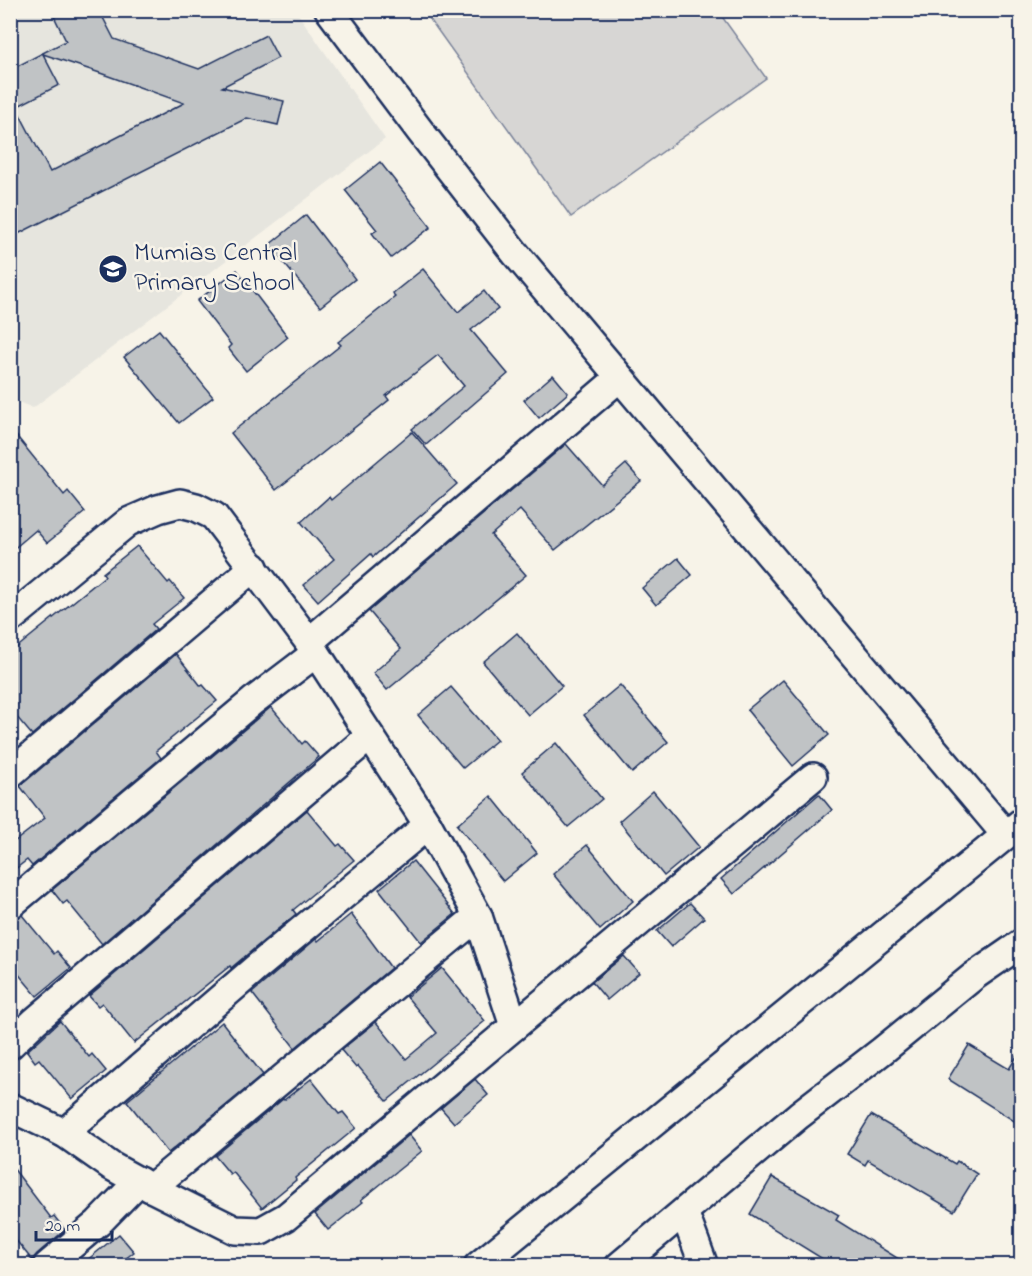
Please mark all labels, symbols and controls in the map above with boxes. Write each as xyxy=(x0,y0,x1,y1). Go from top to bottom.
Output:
place label: Mumias Central Primary School xyxy=(134,235,297,303)
school or university icon: Mumias Central Primary School xyxy=(97,253,129,285)
scale bar xyxy=(36,1204,112,1242)
text: 20 m xyxy=(45,1214,80,1240)

